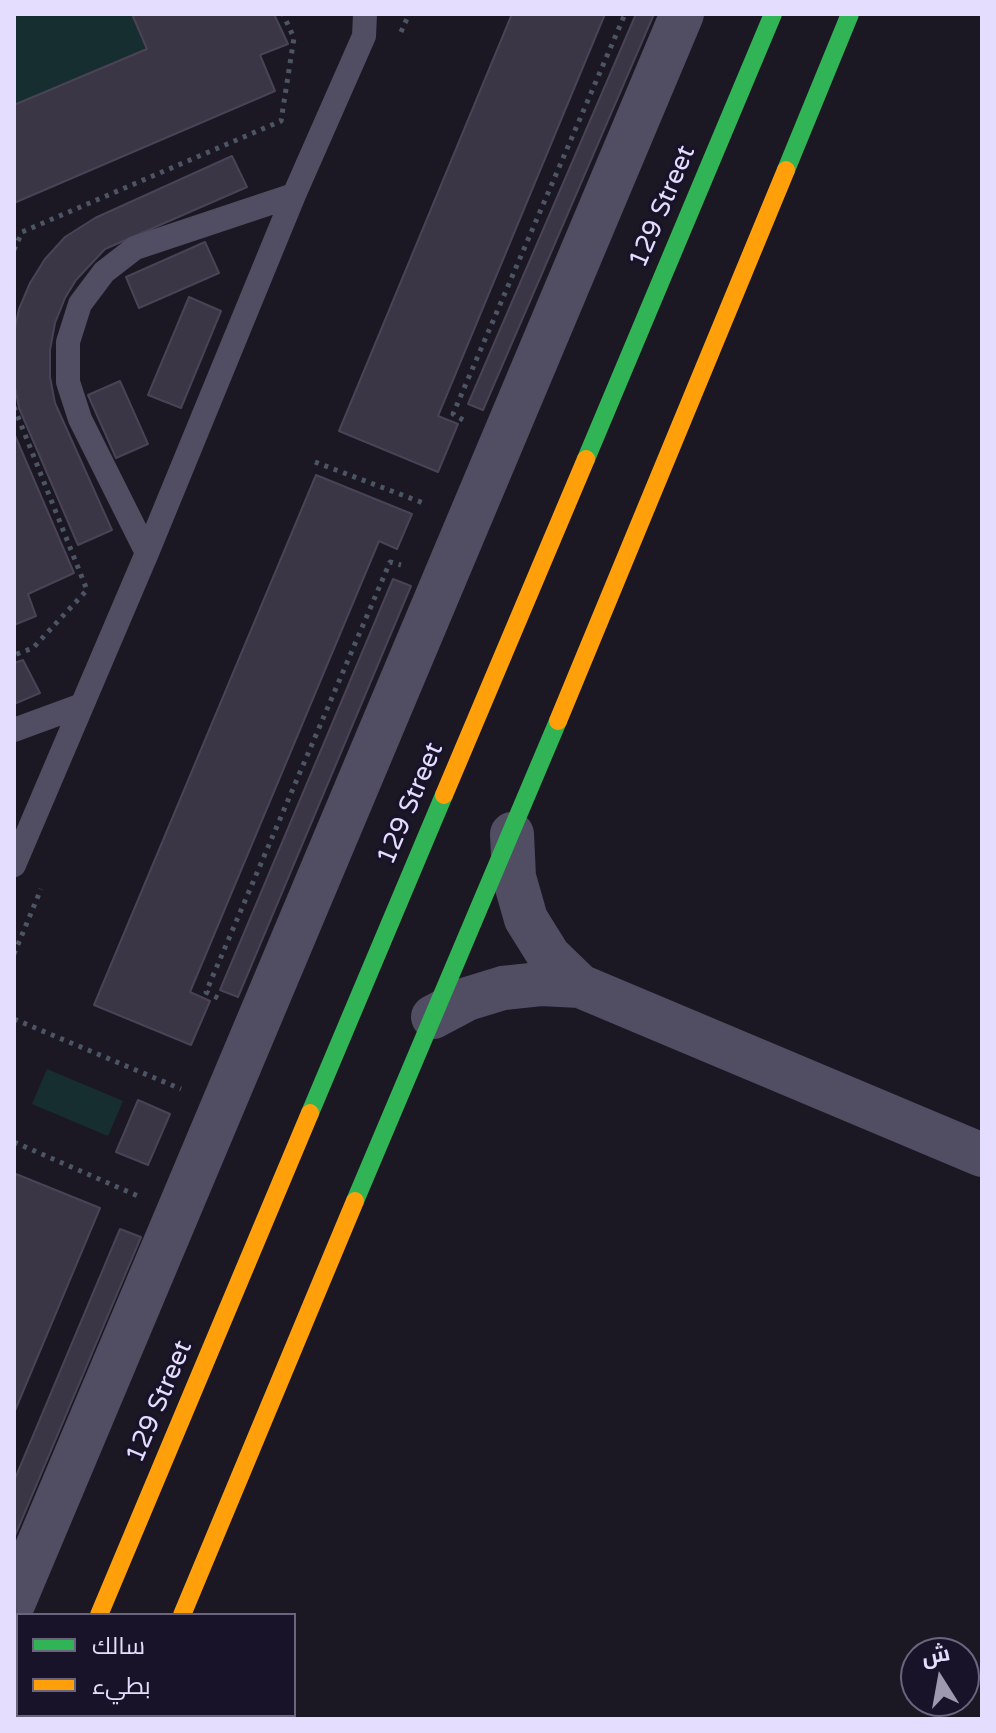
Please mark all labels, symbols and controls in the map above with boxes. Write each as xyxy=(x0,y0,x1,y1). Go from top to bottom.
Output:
street label: 129 Street xyxy=(623,141,703,273)
street label: 129 Street xyxy=(371,738,451,870)
street label: 129 Street xyxy=(120,1336,200,1468)
legend xyxy=(16,1613,296,1717)
text: سالك xyxy=(92,1632,145,1661)
north arrow xyxy=(900,1637,980,1717)
text: ش xyxy=(919,1640,952,1671)
text: بطيء xyxy=(92,1672,151,1701)

